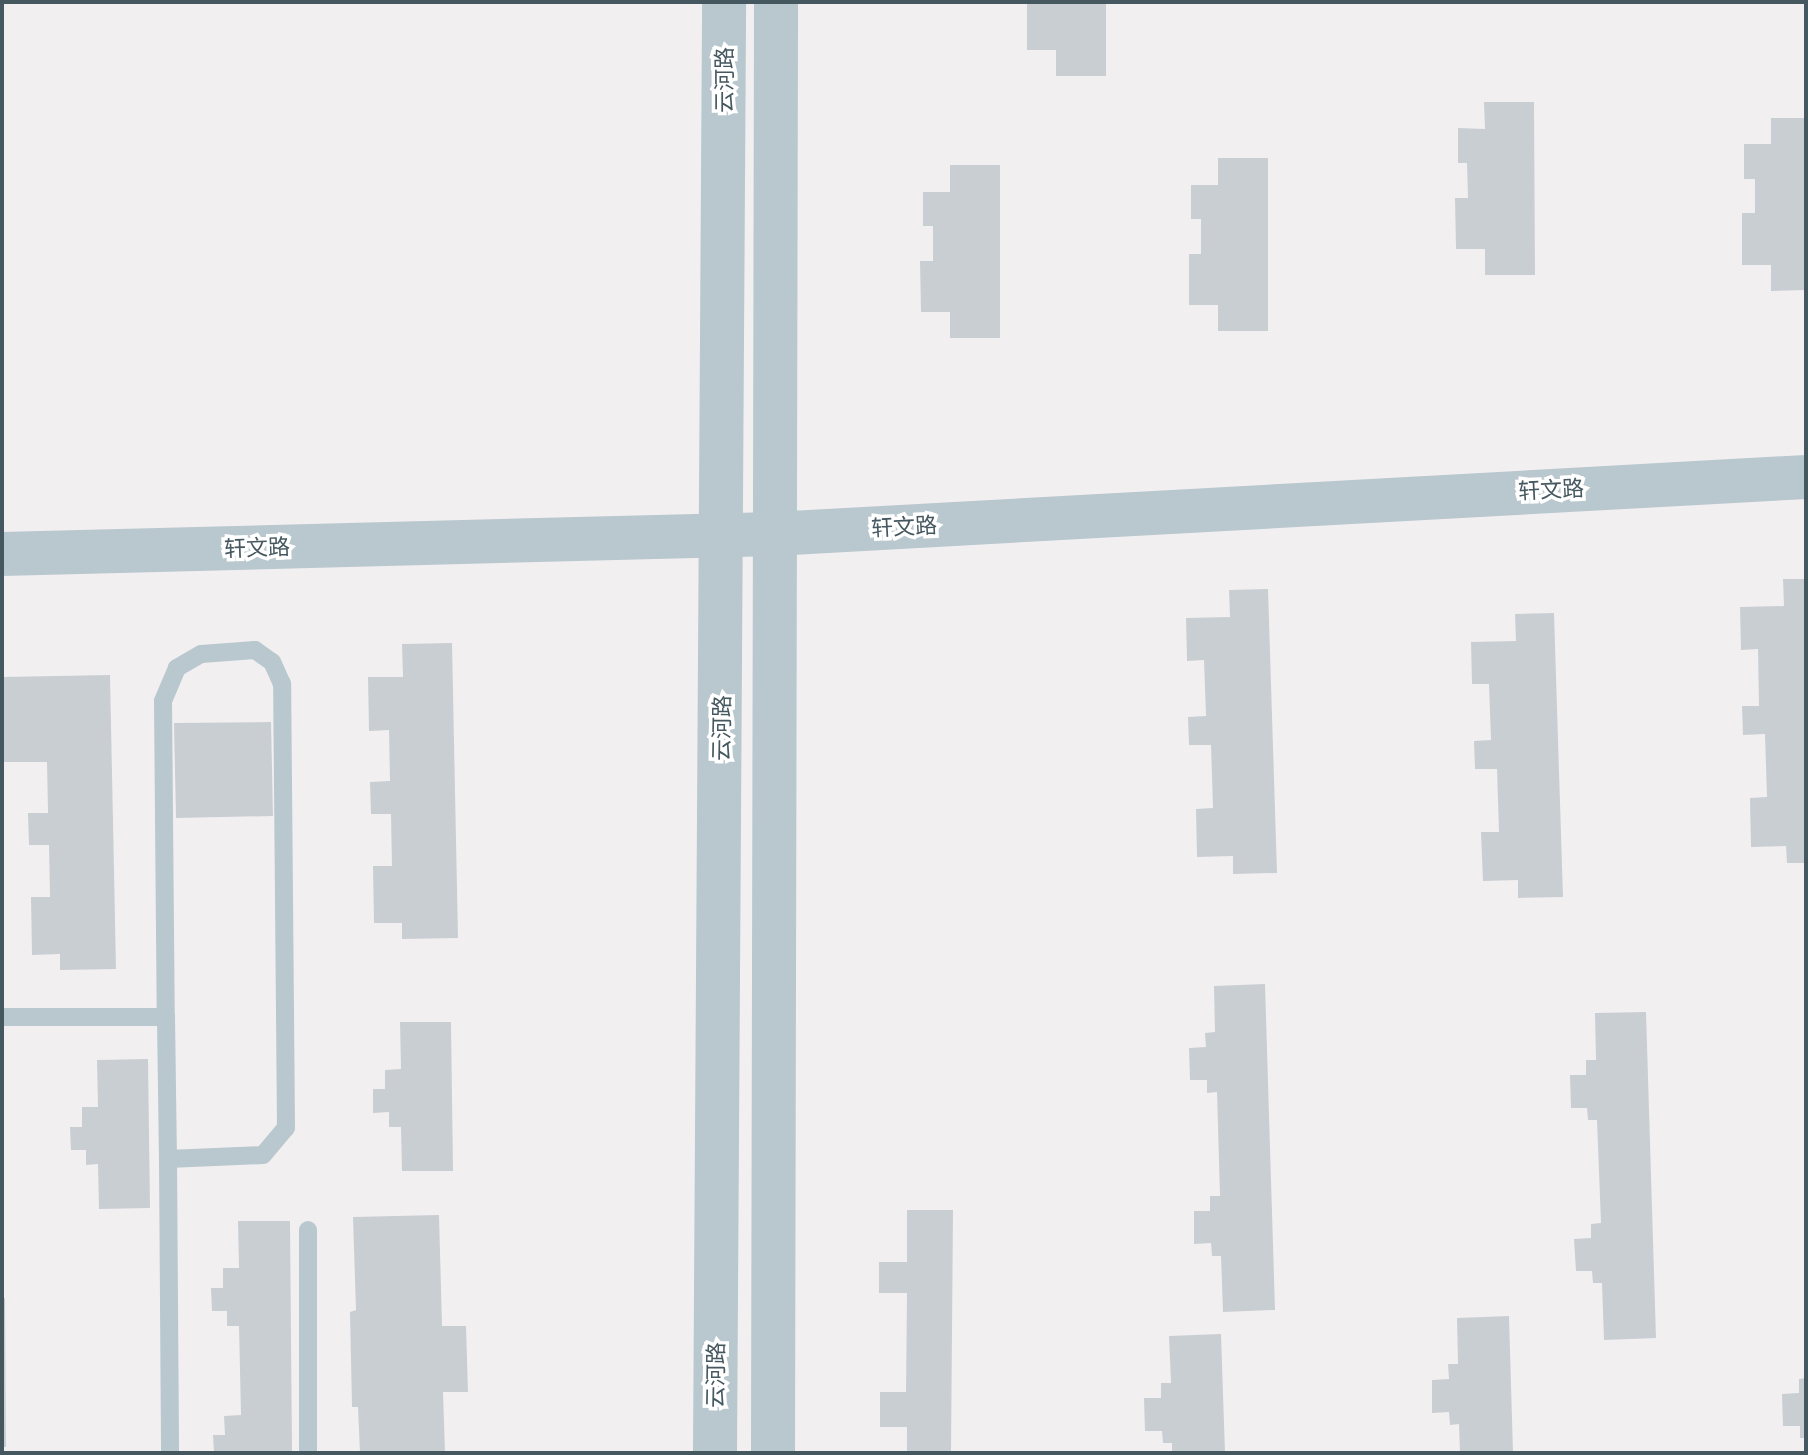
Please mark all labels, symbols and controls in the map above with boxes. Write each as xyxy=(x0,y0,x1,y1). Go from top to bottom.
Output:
street label: 云河路 xyxy=(711,47,737,113)
street label: 轩文路 xyxy=(1517,474,1585,504)
street label: 轩文路 xyxy=(870,511,938,541)
street label: 轩文路 xyxy=(224,533,290,561)
street label: 云河路 xyxy=(707,695,735,761)
street label: 云河路 xyxy=(701,1342,729,1408)

